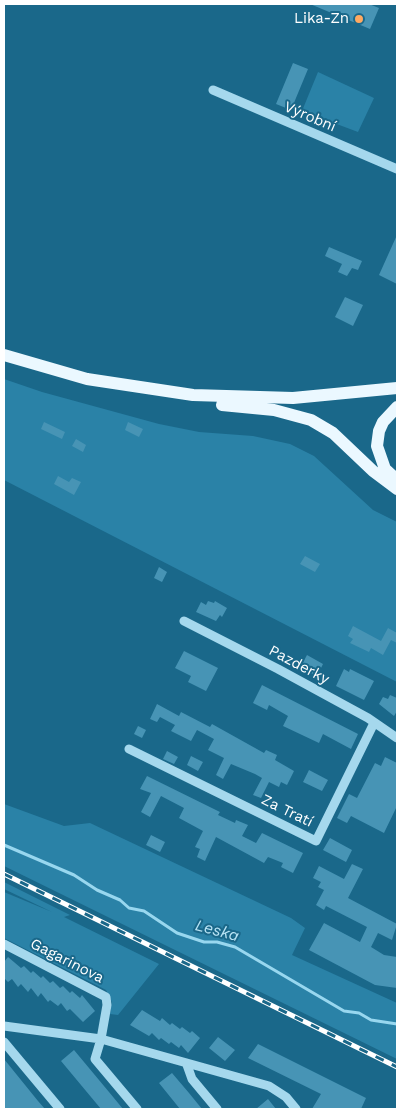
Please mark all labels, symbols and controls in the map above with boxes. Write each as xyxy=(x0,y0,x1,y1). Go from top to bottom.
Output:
place label: Lika-Zn xyxy=(294,10,349,28)
marker: Lika-Zn xyxy=(353,13,365,25)
street label: Výrobní xyxy=(281,98,339,136)
street label: Pazderky xyxy=(266,642,332,688)
street label: Za Tratí xyxy=(258,791,316,831)
water label: Leska xyxy=(193,916,241,946)
street label: Gagarinova xyxy=(27,935,107,987)

